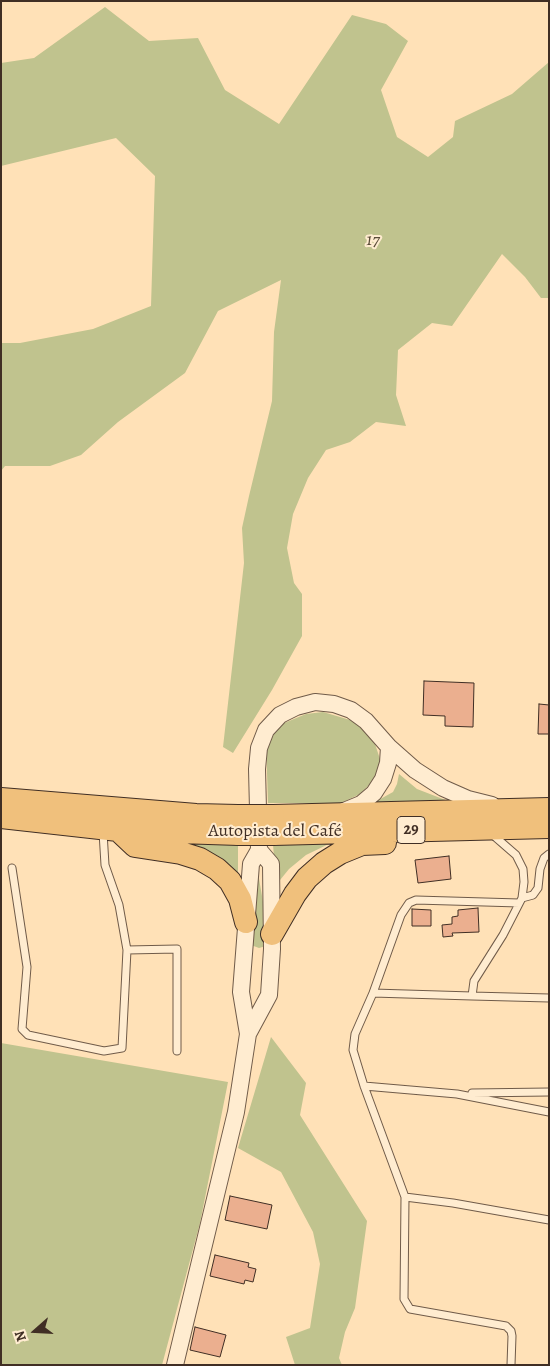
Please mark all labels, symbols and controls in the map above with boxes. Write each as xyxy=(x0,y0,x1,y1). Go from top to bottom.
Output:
park label: 17 xyxy=(366,230,380,252)
road number: 29 xyxy=(397,816,425,844)
street label: Autopista del Café xyxy=(208,821,342,843)
north arrow xyxy=(10,1306,60,1356)
text: N xyxy=(10,1328,31,1344)

